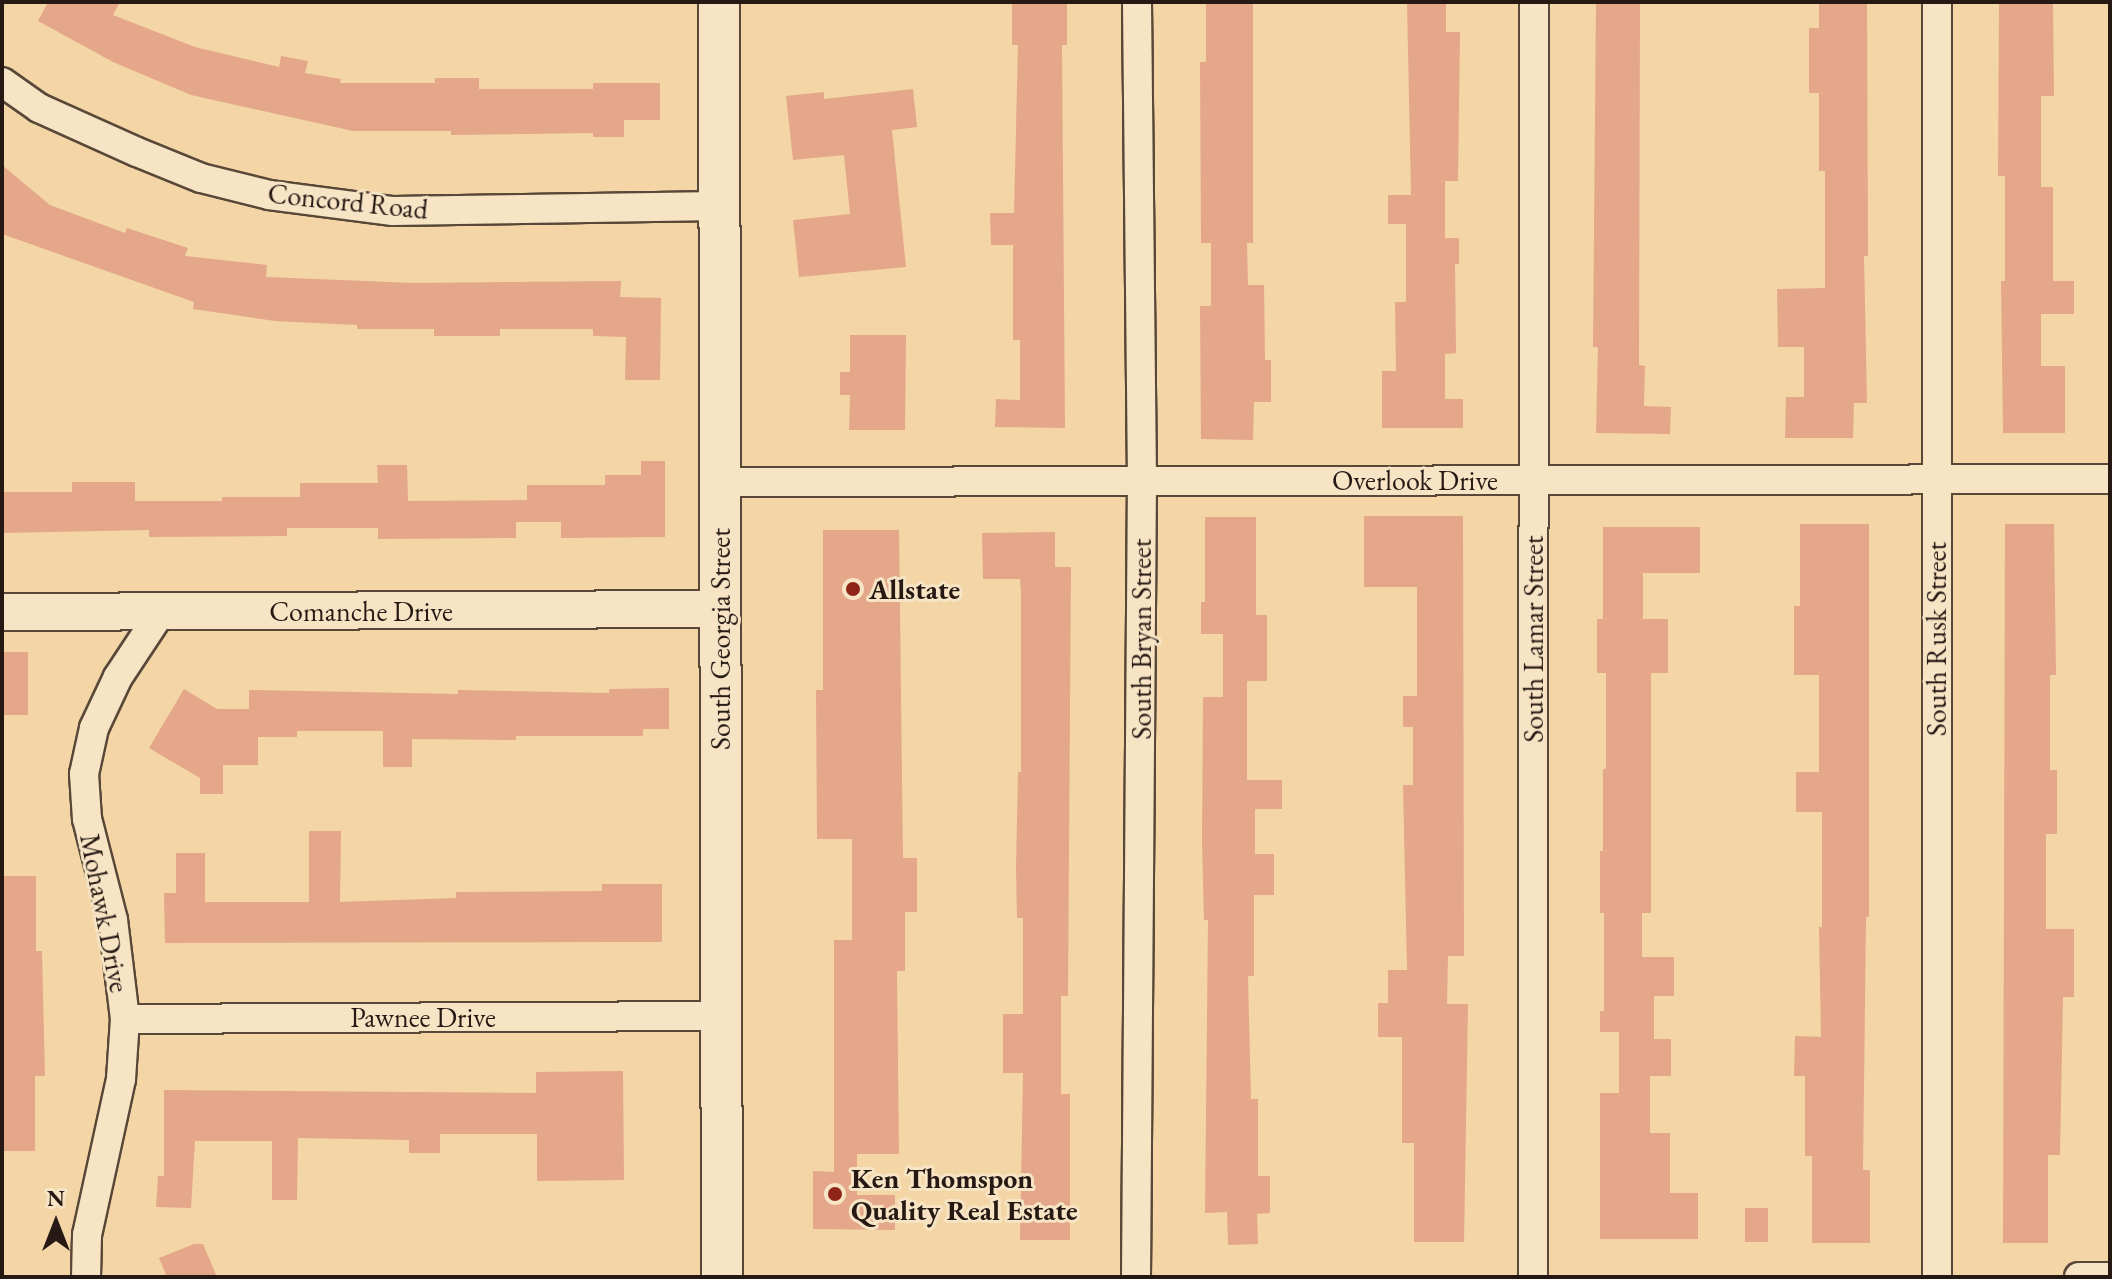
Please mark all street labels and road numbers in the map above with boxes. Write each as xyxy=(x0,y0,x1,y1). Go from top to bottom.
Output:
street label: Concord Road xyxy=(266,176,430,226)
street label: Overlook Drive xyxy=(1332,463,1498,497)
street label: South Georgia Street xyxy=(703,528,737,750)
street label: South Lamar Street xyxy=(1516,535,1550,743)
street label: South Bryan Street xyxy=(1124,538,1158,740)
street label: South Rusk Street xyxy=(1919,542,1953,736)
street label: Comanche Drive xyxy=(269,594,453,628)
street label: Mohawk Drive xyxy=(73,831,137,995)
street label: Pawnee Drive xyxy=(350,1000,496,1034)

